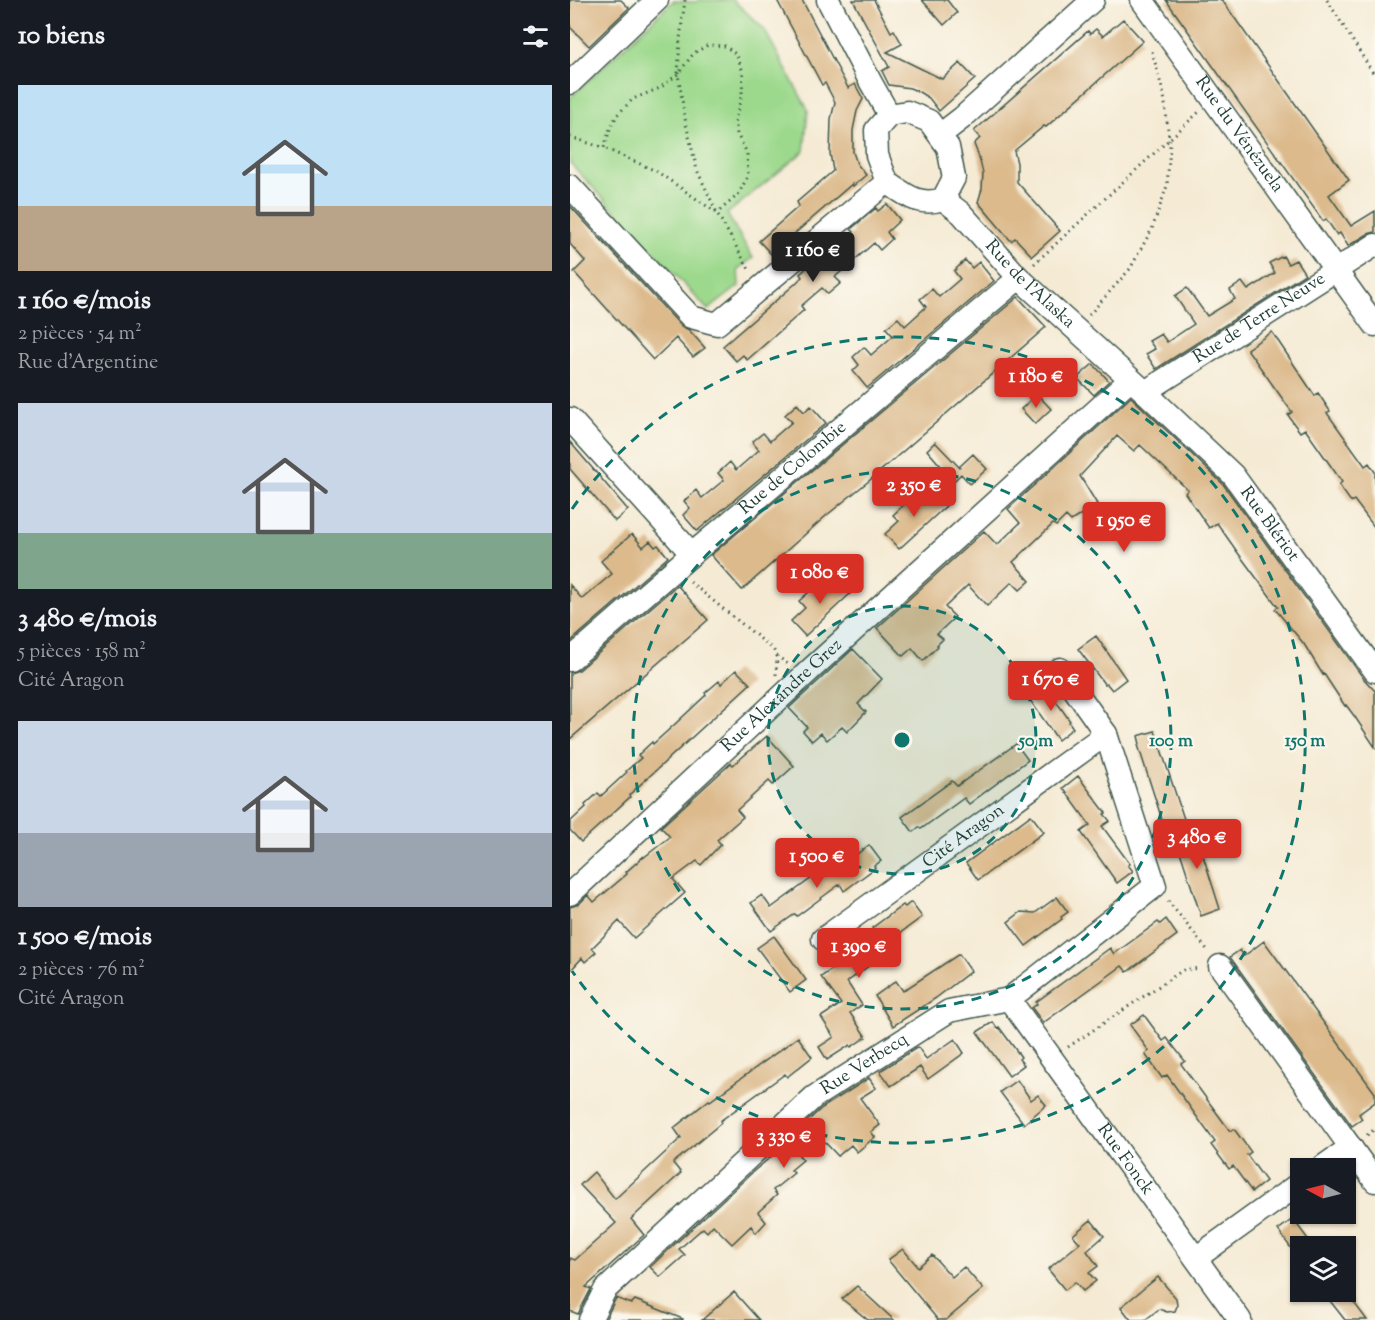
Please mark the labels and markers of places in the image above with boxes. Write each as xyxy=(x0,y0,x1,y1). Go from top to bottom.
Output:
pin: 1 160 € xyxy=(758,232,868,283)
pin: 1 180 € xyxy=(981,358,1091,409)
pin: 2 350 € xyxy=(859,467,969,518)
pin: 1 950 € xyxy=(1069,502,1179,553)
pin: 1 080 € xyxy=(765,554,875,605)
pin: 1 670 € xyxy=(996,661,1106,712)
centre of rings xyxy=(892,730,912,750)
pin: 3 480 € xyxy=(1142,819,1252,870)
pin: 1 500 € xyxy=(762,838,872,889)
pin: 1 390 € xyxy=(804,928,914,979)
pin: 3 330 € xyxy=(729,1118,839,1169)

